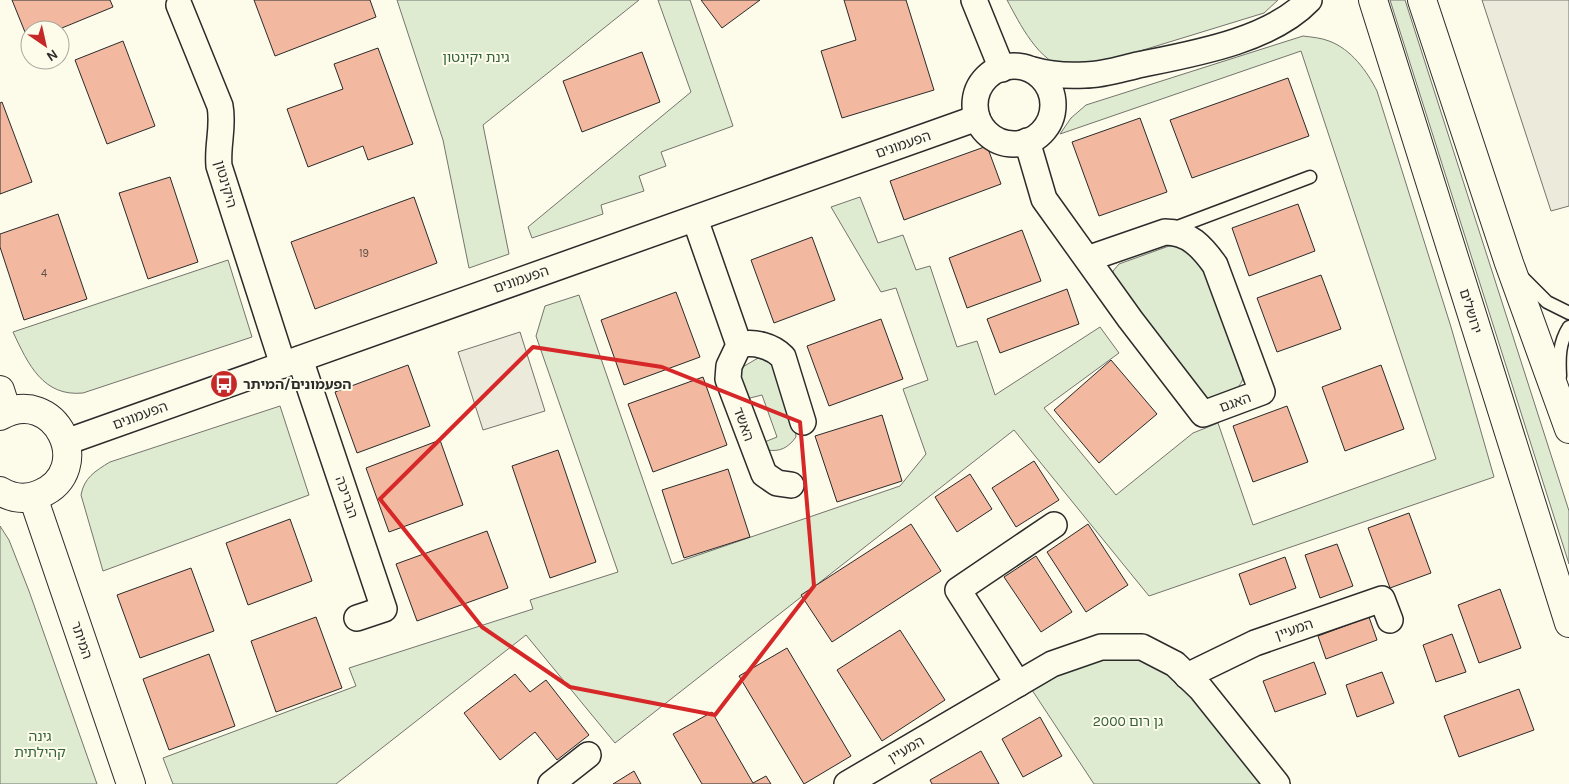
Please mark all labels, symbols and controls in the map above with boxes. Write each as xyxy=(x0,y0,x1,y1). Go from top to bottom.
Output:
north arrow xyxy=(20,20,70,70)
text: N xyxy=(43,46,61,65)
park label: גינת יקינטון xyxy=(443,49,509,66)
street label: הפעמונים xyxy=(873,127,933,162)
street label: היקינטון xyxy=(211,158,240,210)
house number: 19 xyxy=(359,247,369,260)
street label: הפעמונים xyxy=(491,262,551,297)
house number: 4 xyxy=(41,267,47,280)
street label: ירושלים xyxy=(1456,287,1485,336)
bus stop icon: הפעמונים/המיתר xyxy=(209,369,239,399)
place label: הפעמונים/המיתר xyxy=(243,376,352,393)
street label: האגם xyxy=(1217,389,1253,416)
street label: הפעמונים xyxy=(110,398,170,433)
street label: האשד xyxy=(730,405,758,444)
street label: הבריכה xyxy=(331,474,362,521)
street label: המעיין xyxy=(1273,615,1315,644)
street label: המיתר xyxy=(67,619,96,661)
park label: גן רום 2000 xyxy=(1093,713,1163,730)
park label: גינה קהילתית xyxy=(14,728,66,761)
street label: המעיין xyxy=(885,732,927,767)

